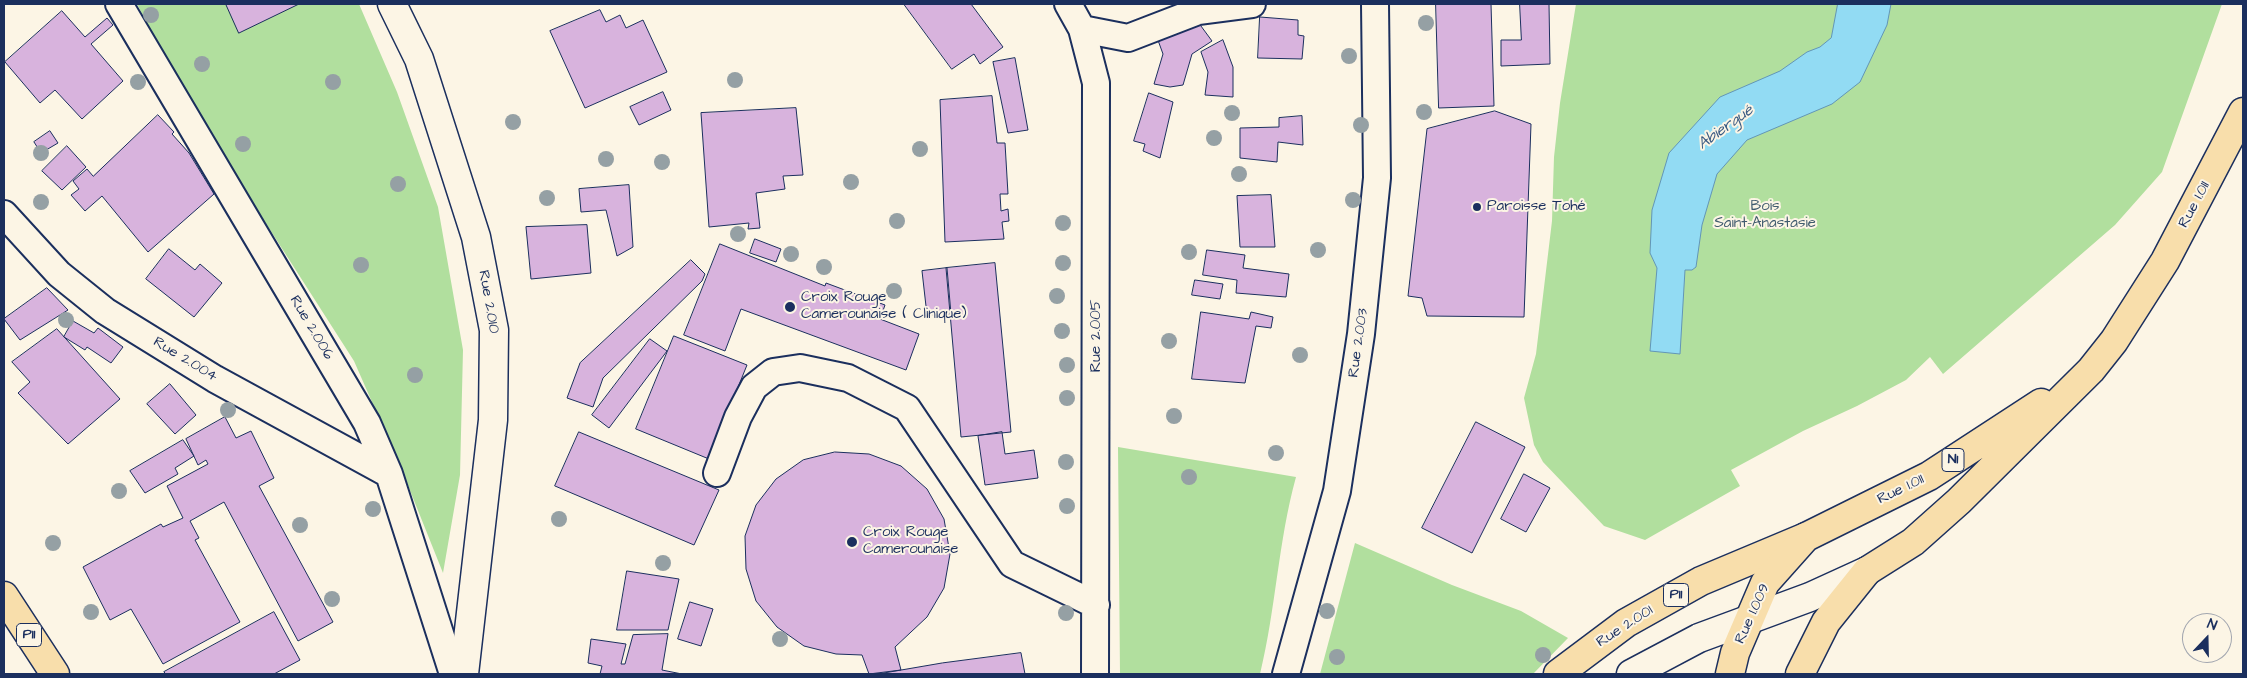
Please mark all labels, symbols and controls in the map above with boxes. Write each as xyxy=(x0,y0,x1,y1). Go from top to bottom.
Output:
water label: Abiergué xyxy=(1694,101,1758,155)
street label: Rue 1.011 xyxy=(2175,179,2215,231)
place label: Paroisse Tohé xyxy=(1487,198,1586,216)
park label: Bois Saint-Anastasie xyxy=(1714,198,1816,233)
marker: Paroisse Tohé xyxy=(1471,201,1483,213)
street label: Rue 2.010 xyxy=(474,269,502,335)
place label: Croix Rouge Camerounaise ( Clinique) xyxy=(801,289,967,324)
street label: Rue 2.006 xyxy=(285,293,337,363)
marker: Croix Rouge Camerounaise ( Clinique) xyxy=(783,300,797,314)
street label: Rue 2.005 xyxy=(1088,300,1106,372)
street label: Rue 2.003 xyxy=(1345,307,1373,379)
street label: Rue 2.004 xyxy=(149,334,221,386)
road number: N1 xyxy=(1942,448,1964,472)
street label: Rue 1.011 xyxy=(1875,471,1927,509)
place label: Croix Rouge Camerounaise xyxy=(863,524,958,559)
marker: Croix Rouge Camerounaise xyxy=(845,535,859,549)
street label: Rue 1.009 xyxy=(1732,581,1774,647)
road number: P11 xyxy=(1664,584,1688,606)
street label: Rue 2.001 xyxy=(1593,602,1657,652)
north arrow xyxy=(2182,613,2232,663)
text: N xyxy=(2204,614,2220,636)
road number: P11 xyxy=(16,624,42,646)

